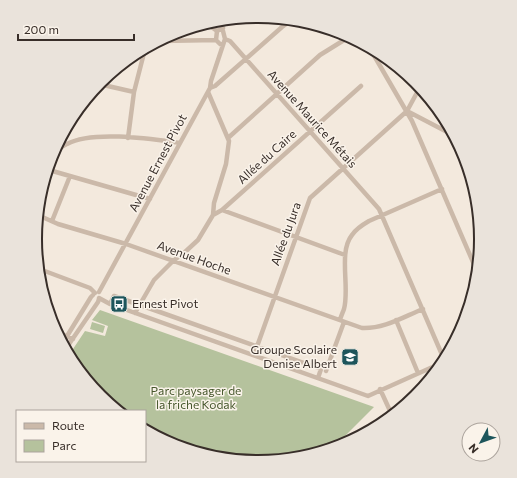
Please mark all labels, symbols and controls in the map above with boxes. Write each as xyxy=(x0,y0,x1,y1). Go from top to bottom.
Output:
scale bar xyxy=(18,16,134,42)
text: 200 m xyxy=(24,22,59,36)
street label: Avenue Maurice Métais xyxy=(265,67,360,170)
street label: Avenue Ernest Pivot xyxy=(125,111,189,214)
street label: Allée du Caire xyxy=(234,126,298,186)
street label: Allée du Jura xyxy=(267,200,304,268)
street label: Avenue Hoche xyxy=(155,237,233,277)
bus stop icon: Ernest Pivot xyxy=(109,294,129,314)
place label: Ernest Pivot xyxy=(132,296,198,310)
place label: Groupe Scolaire Denise Albert xyxy=(251,342,337,370)
school or university icon: Groupe Scolaire Denise Albert xyxy=(340,347,360,367)
park label: Parc paysager de la friche Kodak xyxy=(151,383,241,411)
legend xyxy=(16,410,146,462)
text: Route xyxy=(52,418,85,432)
north arrow xyxy=(461,422,501,462)
text: Parc xyxy=(52,438,76,452)
text: N xyxy=(465,442,481,456)

